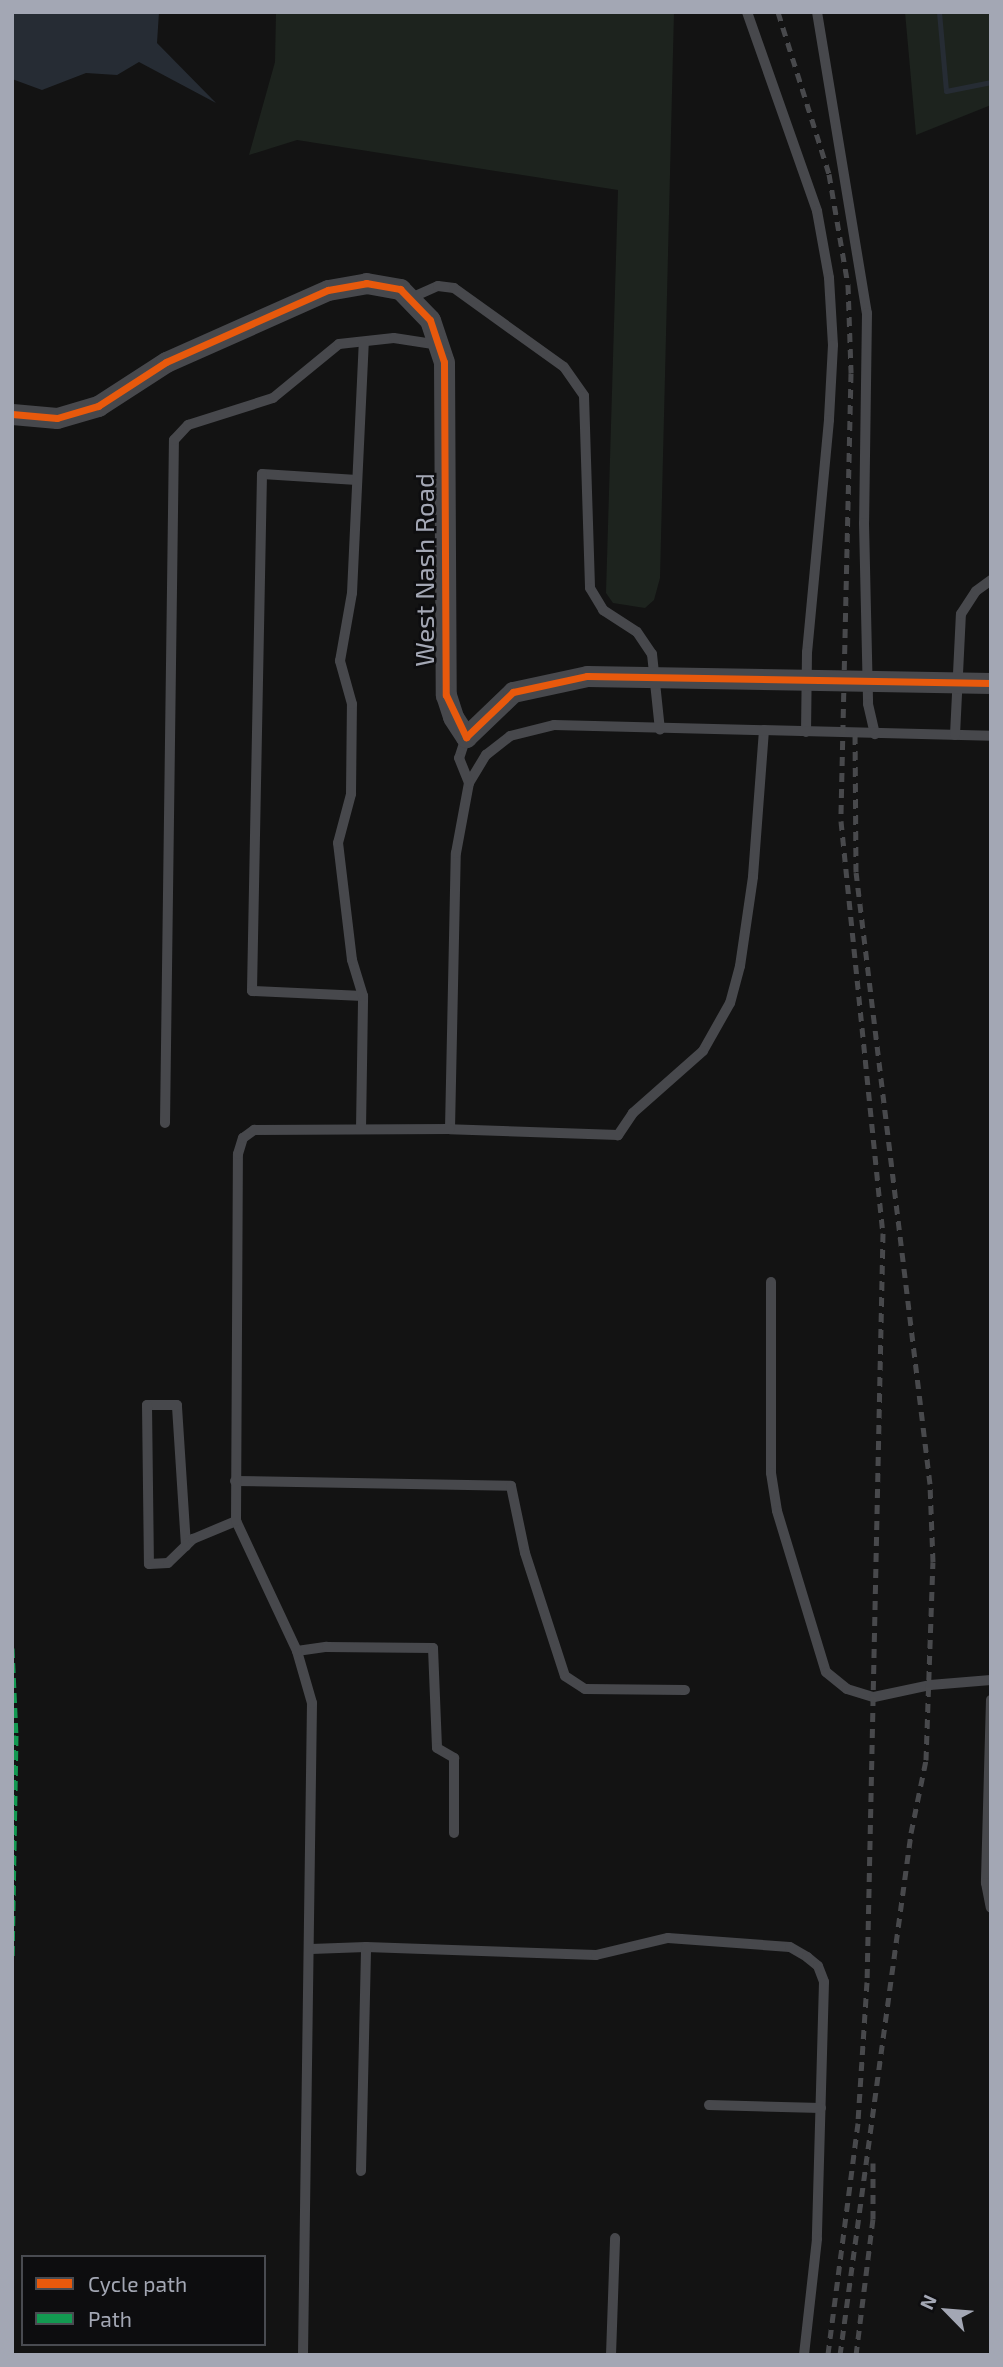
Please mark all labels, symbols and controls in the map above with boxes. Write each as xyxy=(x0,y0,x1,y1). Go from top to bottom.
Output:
street label: West Nash Road xyxy=(408,473,440,667)
legend xyxy=(21,2255,266,2346)
text: Cycle path xyxy=(88,2271,187,2296)
north arrow xyxy=(912,2276,982,2346)
text: N xyxy=(914,2291,941,2313)
text: Path xyxy=(88,2306,132,2331)

